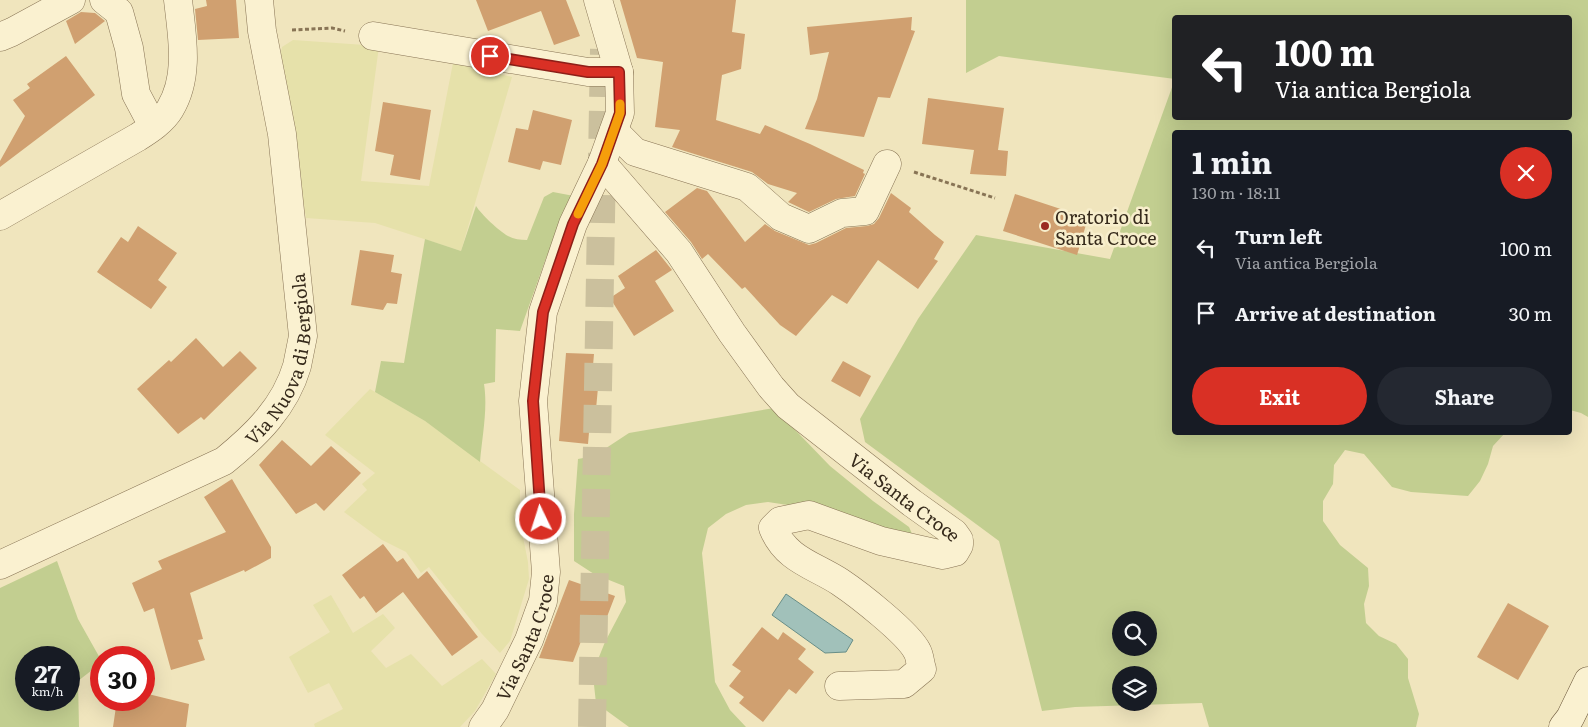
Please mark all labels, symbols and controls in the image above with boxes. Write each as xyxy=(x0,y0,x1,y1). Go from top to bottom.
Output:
text: 100 m xyxy=(1275,25,1375,77)
pin xyxy=(469,35,511,77)
icon: left xyxy=(1192,35,1257,100)
icon: arrive xyxy=(476,42,504,70)
text: Via antica Bergiola xyxy=(1275,72,1471,105)
text: 1 min xyxy=(1192,139,1272,183)
button: close xyxy=(1500,147,1552,199)
text: 130 m · 18:11 xyxy=(1192,180,1281,204)
place label: Oratorio di Santa Croce xyxy=(1055,203,1157,251)
marker: Oratorio di Santa Croce xyxy=(1039,220,1051,232)
text: Turn left xyxy=(1235,222,1322,250)
icon: left xyxy=(1192,234,1220,262)
text: 100 m xyxy=(1500,234,1552,262)
text: Via antica Bergiola xyxy=(1235,250,1378,274)
street label: Via Nuova di Bergiola xyxy=(238,272,317,451)
icon: arrive xyxy=(1192,299,1220,327)
text: Arrive at destination xyxy=(1235,299,1436,327)
text: 30 m xyxy=(1508,299,1552,327)
button: Exit xyxy=(1192,367,1367,425)
button: Share xyxy=(1377,367,1552,425)
street label: Via Santa Croce xyxy=(844,446,969,546)
position arrow xyxy=(514,492,566,544)
street label: Via Santa Croce xyxy=(488,573,559,705)
map controls xyxy=(1112,611,1157,711)
button: search xyxy=(1112,611,1157,656)
speed limit sign: 30 xyxy=(90,646,155,711)
text: 27 xyxy=(34,654,61,691)
button: layers xyxy=(1112,666,1157,711)
text: km/h xyxy=(32,682,63,700)

